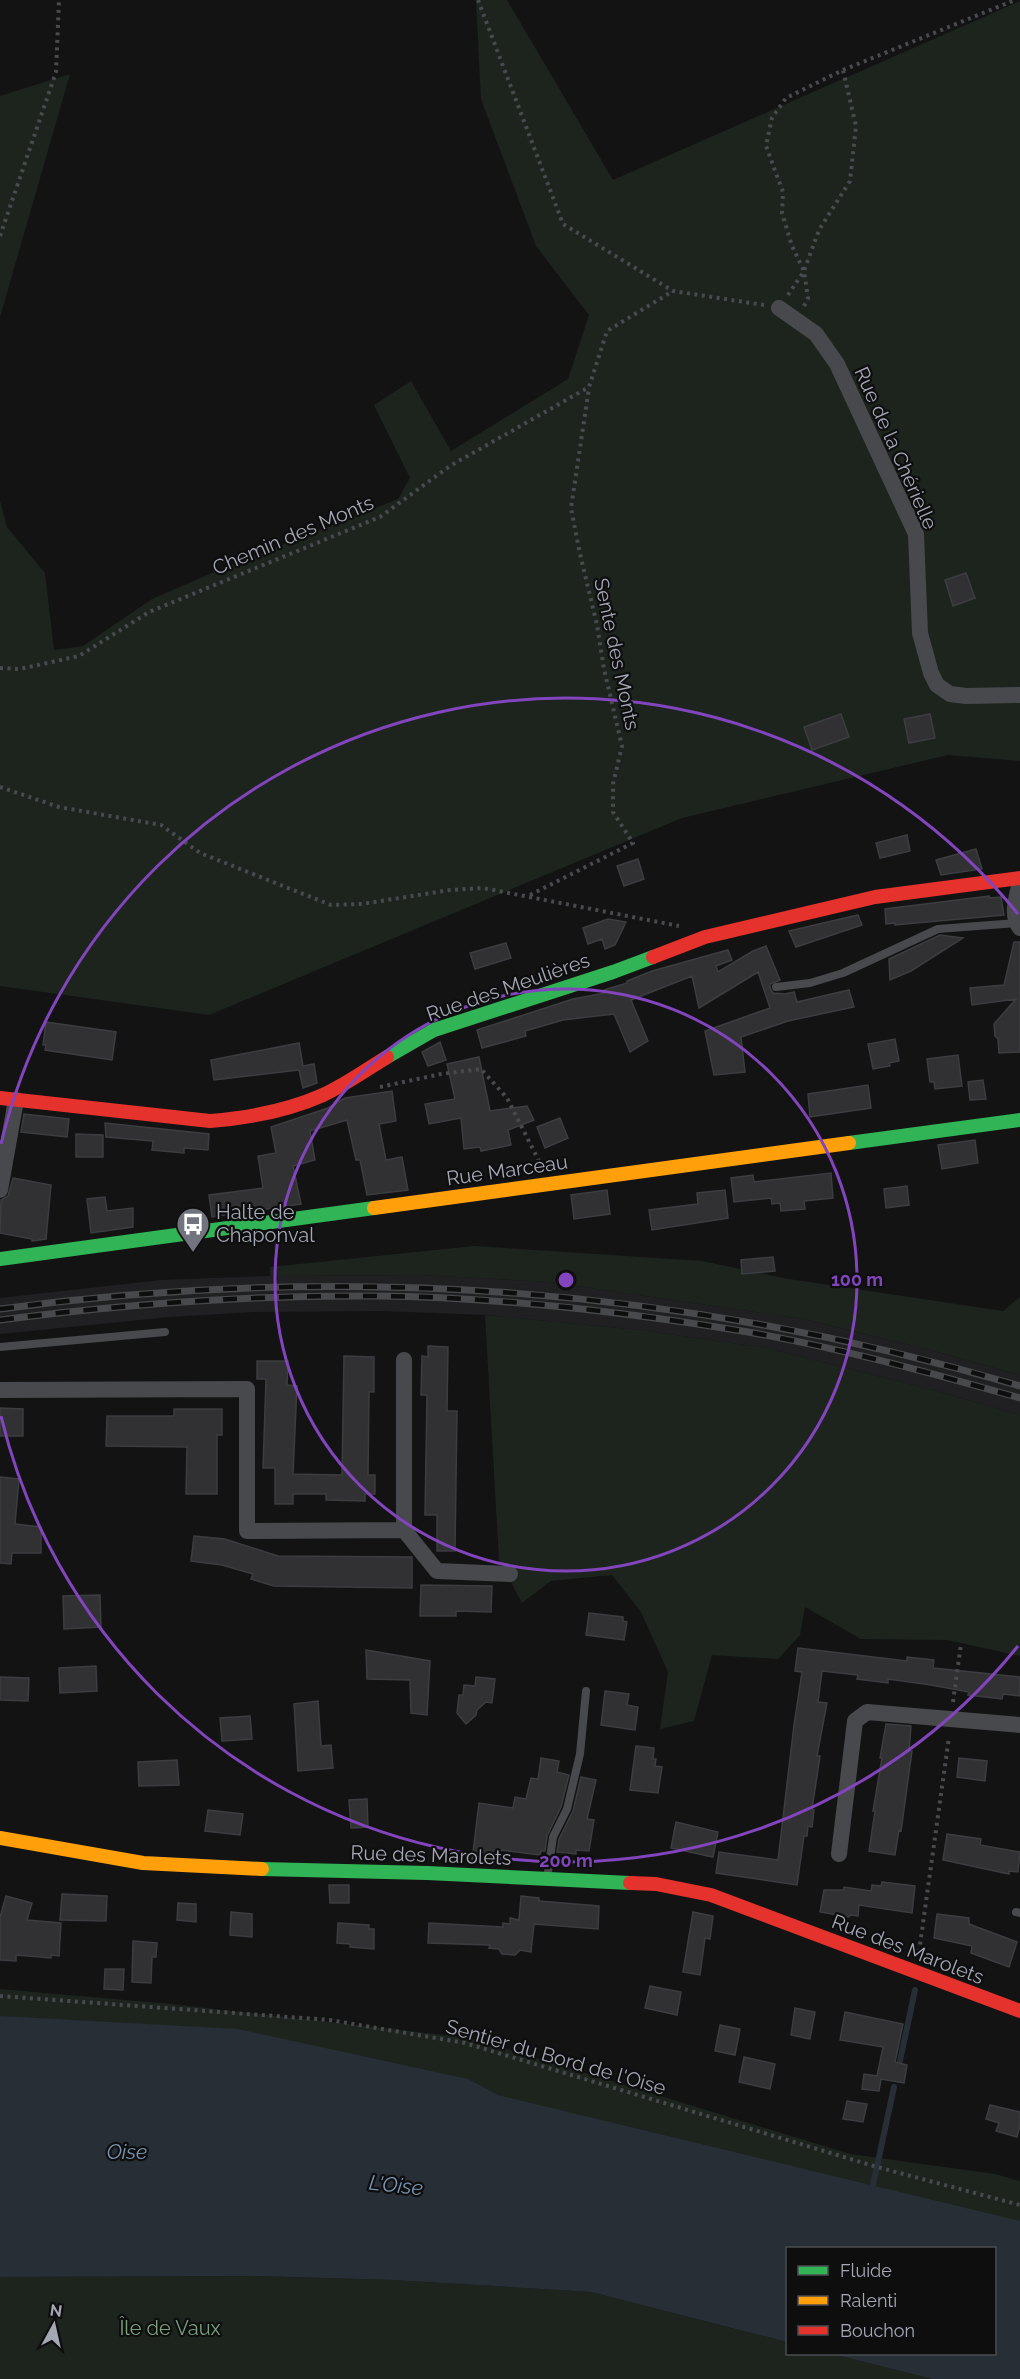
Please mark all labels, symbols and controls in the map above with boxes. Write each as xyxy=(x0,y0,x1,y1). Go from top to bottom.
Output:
street label: Rue de la Chérielle xyxy=(849,363,943,533)
street label: Chemin des Monts xyxy=(209,490,377,580)
street label: Sente des Monts xyxy=(589,576,645,732)
street label: Rue des Meulières xyxy=(423,948,593,1026)
street label: Rue Marceau xyxy=(445,1150,569,1190)
place label: Halte de Chaponval xyxy=(216,1200,315,1247)
bus stop icon: Halte de Chaponval xyxy=(175,1206,211,1253)
text: 100 m xyxy=(831,1269,883,1290)
centre of rings xyxy=(556,1270,576,1290)
street label: Rue des Marolets xyxy=(350,1840,512,1870)
text: 200 m xyxy=(539,1850,593,1871)
street label: Rue des Marolets xyxy=(829,1909,987,1989)
street label: Sentier du Bord de l'Oise xyxy=(443,2014,669,2100)
water label: Oise xyxy=(107,2139,147,2164)
water label: L'Oise xyxy=(368,2170,424,2200)
legend xyxy=(786,2247,996,2355)
text: Fluide xyxy=(840,2260,892,2281)
text: Ralenti xyxy=(840,2290,897,2311)
north arrow xyxy=(24,2295,84,2355)
text: N xyxy=(49,2300,63,2321)
park label: Île de Vaux xyxy=(119,2316,221,2340)
text: Bouchon xyxy=(840,2320,915,2341)

